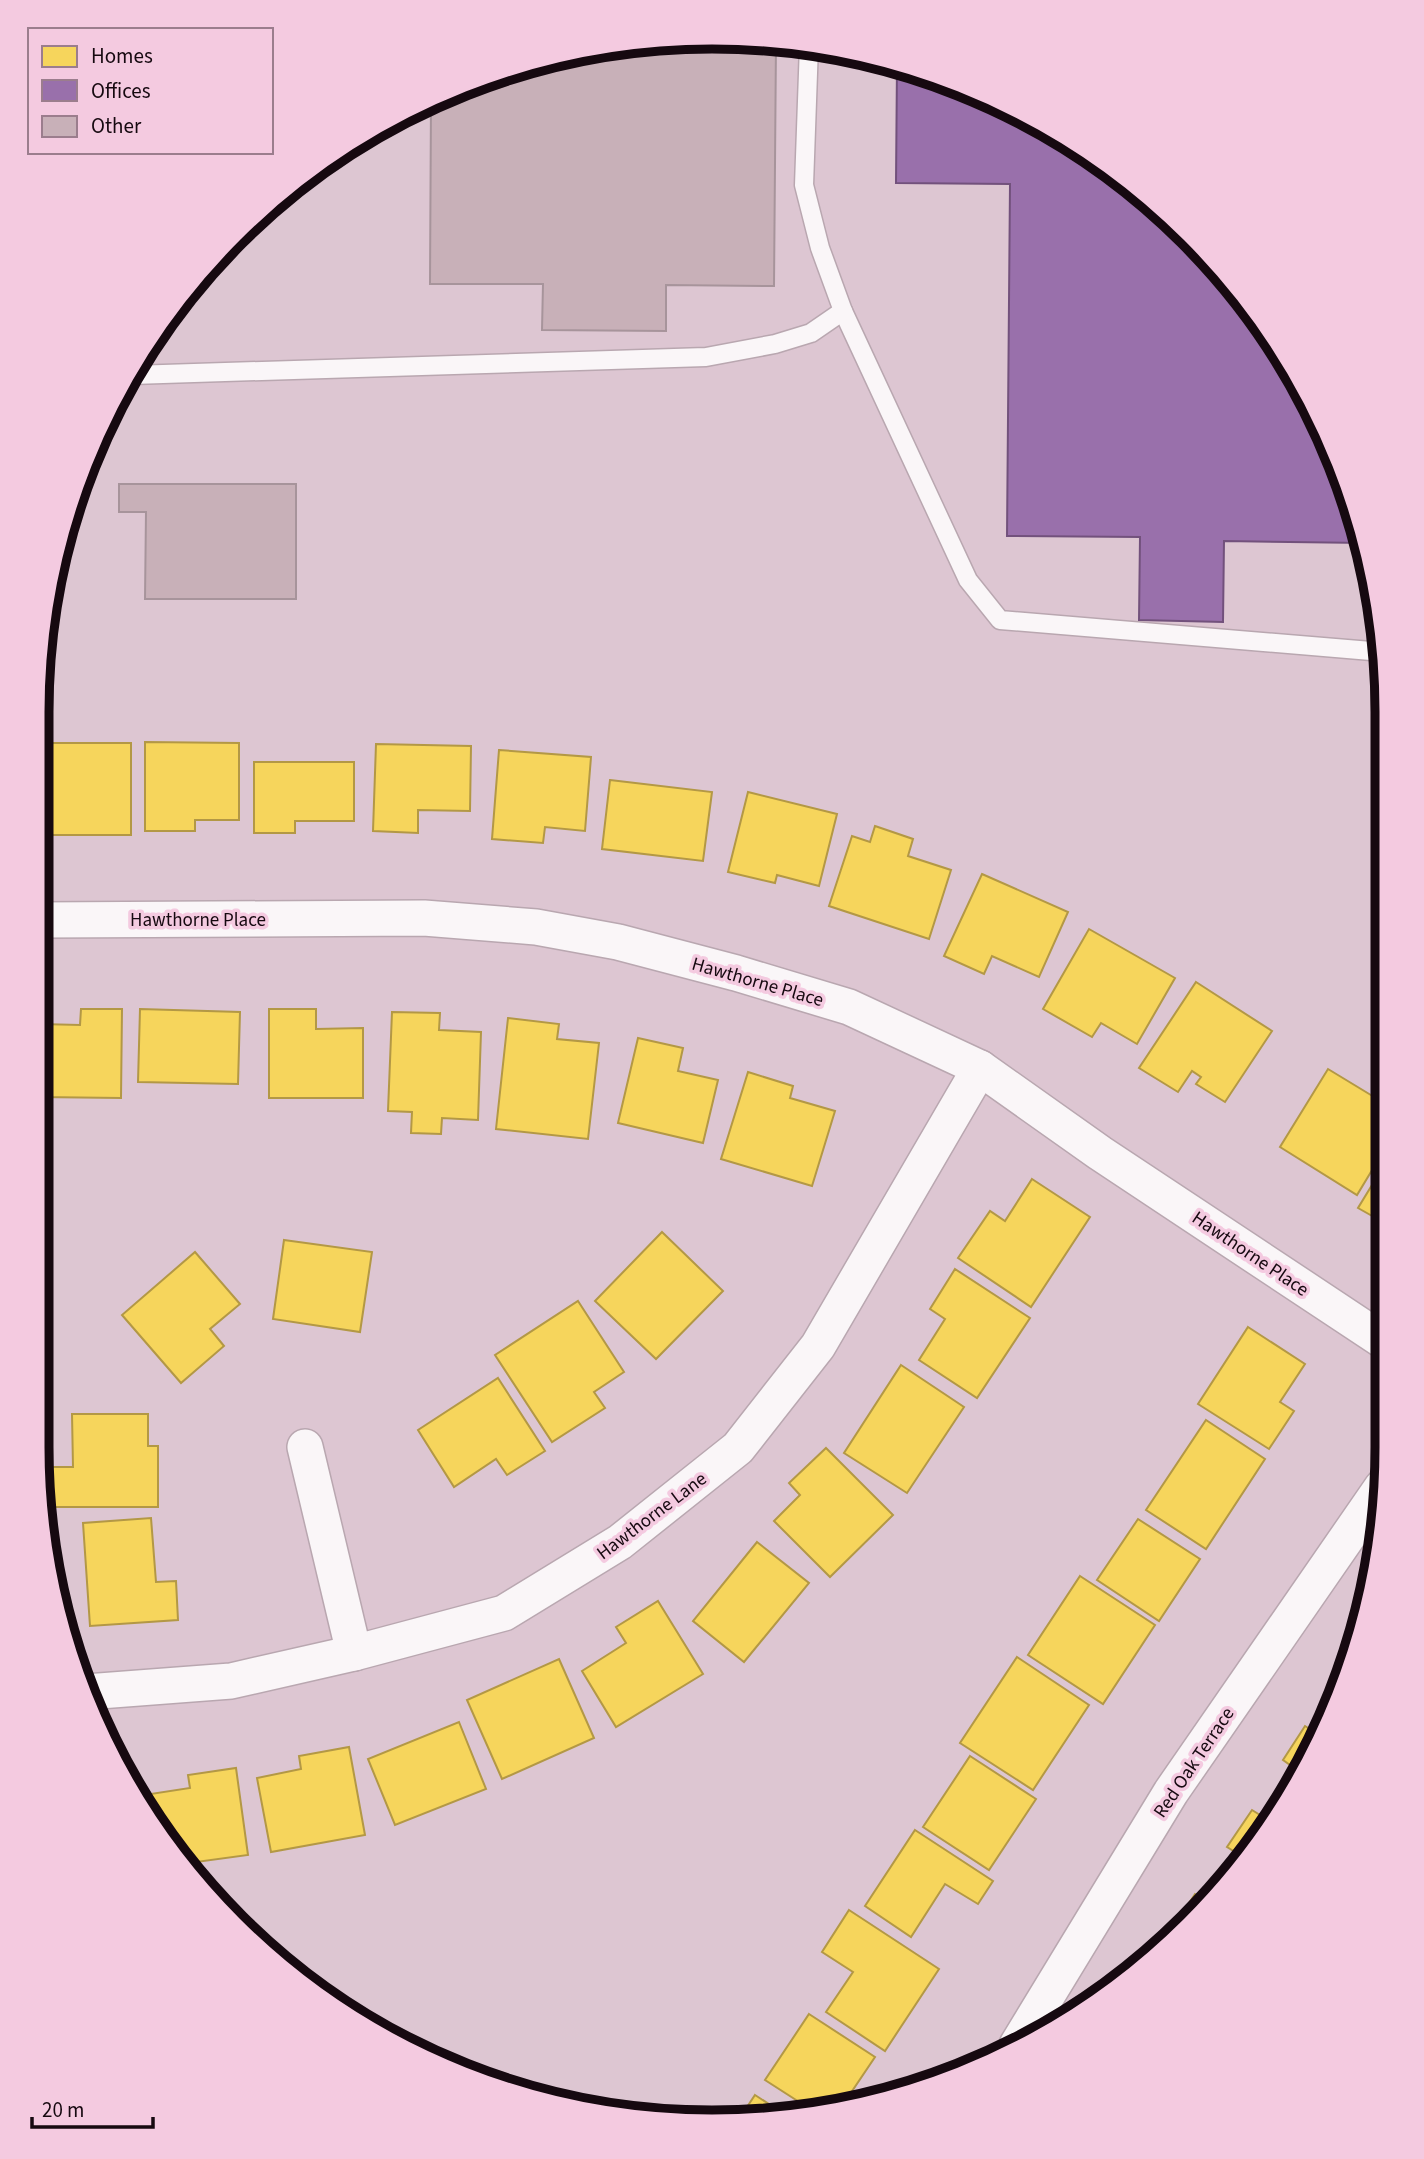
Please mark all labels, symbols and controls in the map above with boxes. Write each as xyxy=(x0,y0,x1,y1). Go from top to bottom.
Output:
legend xyxy=(28,28,273,154)
text: Homes xyxy=(91,41,153,71)
text: Offices xyxy=(91,76,151,106)
text: Other xyxy=(91,111,142,141)
street label: Hawthorne Place xyxy=(130,907,266,934)
street label: Hawthorne Place xyxy=(689,951,827,1014)
street label: Hawthorne Place xyxy=(1186,1205,1314,1303)
street label: Hawthorne Lane xyxy=(591,1466,713,1567)
street label: Red Oak Terrace xyxy=(1147,1702,1241,1824)
scale bar xyxy=(32,2086,152,2130)
text: 20 m xyxy=(42,2095,84,2125)

